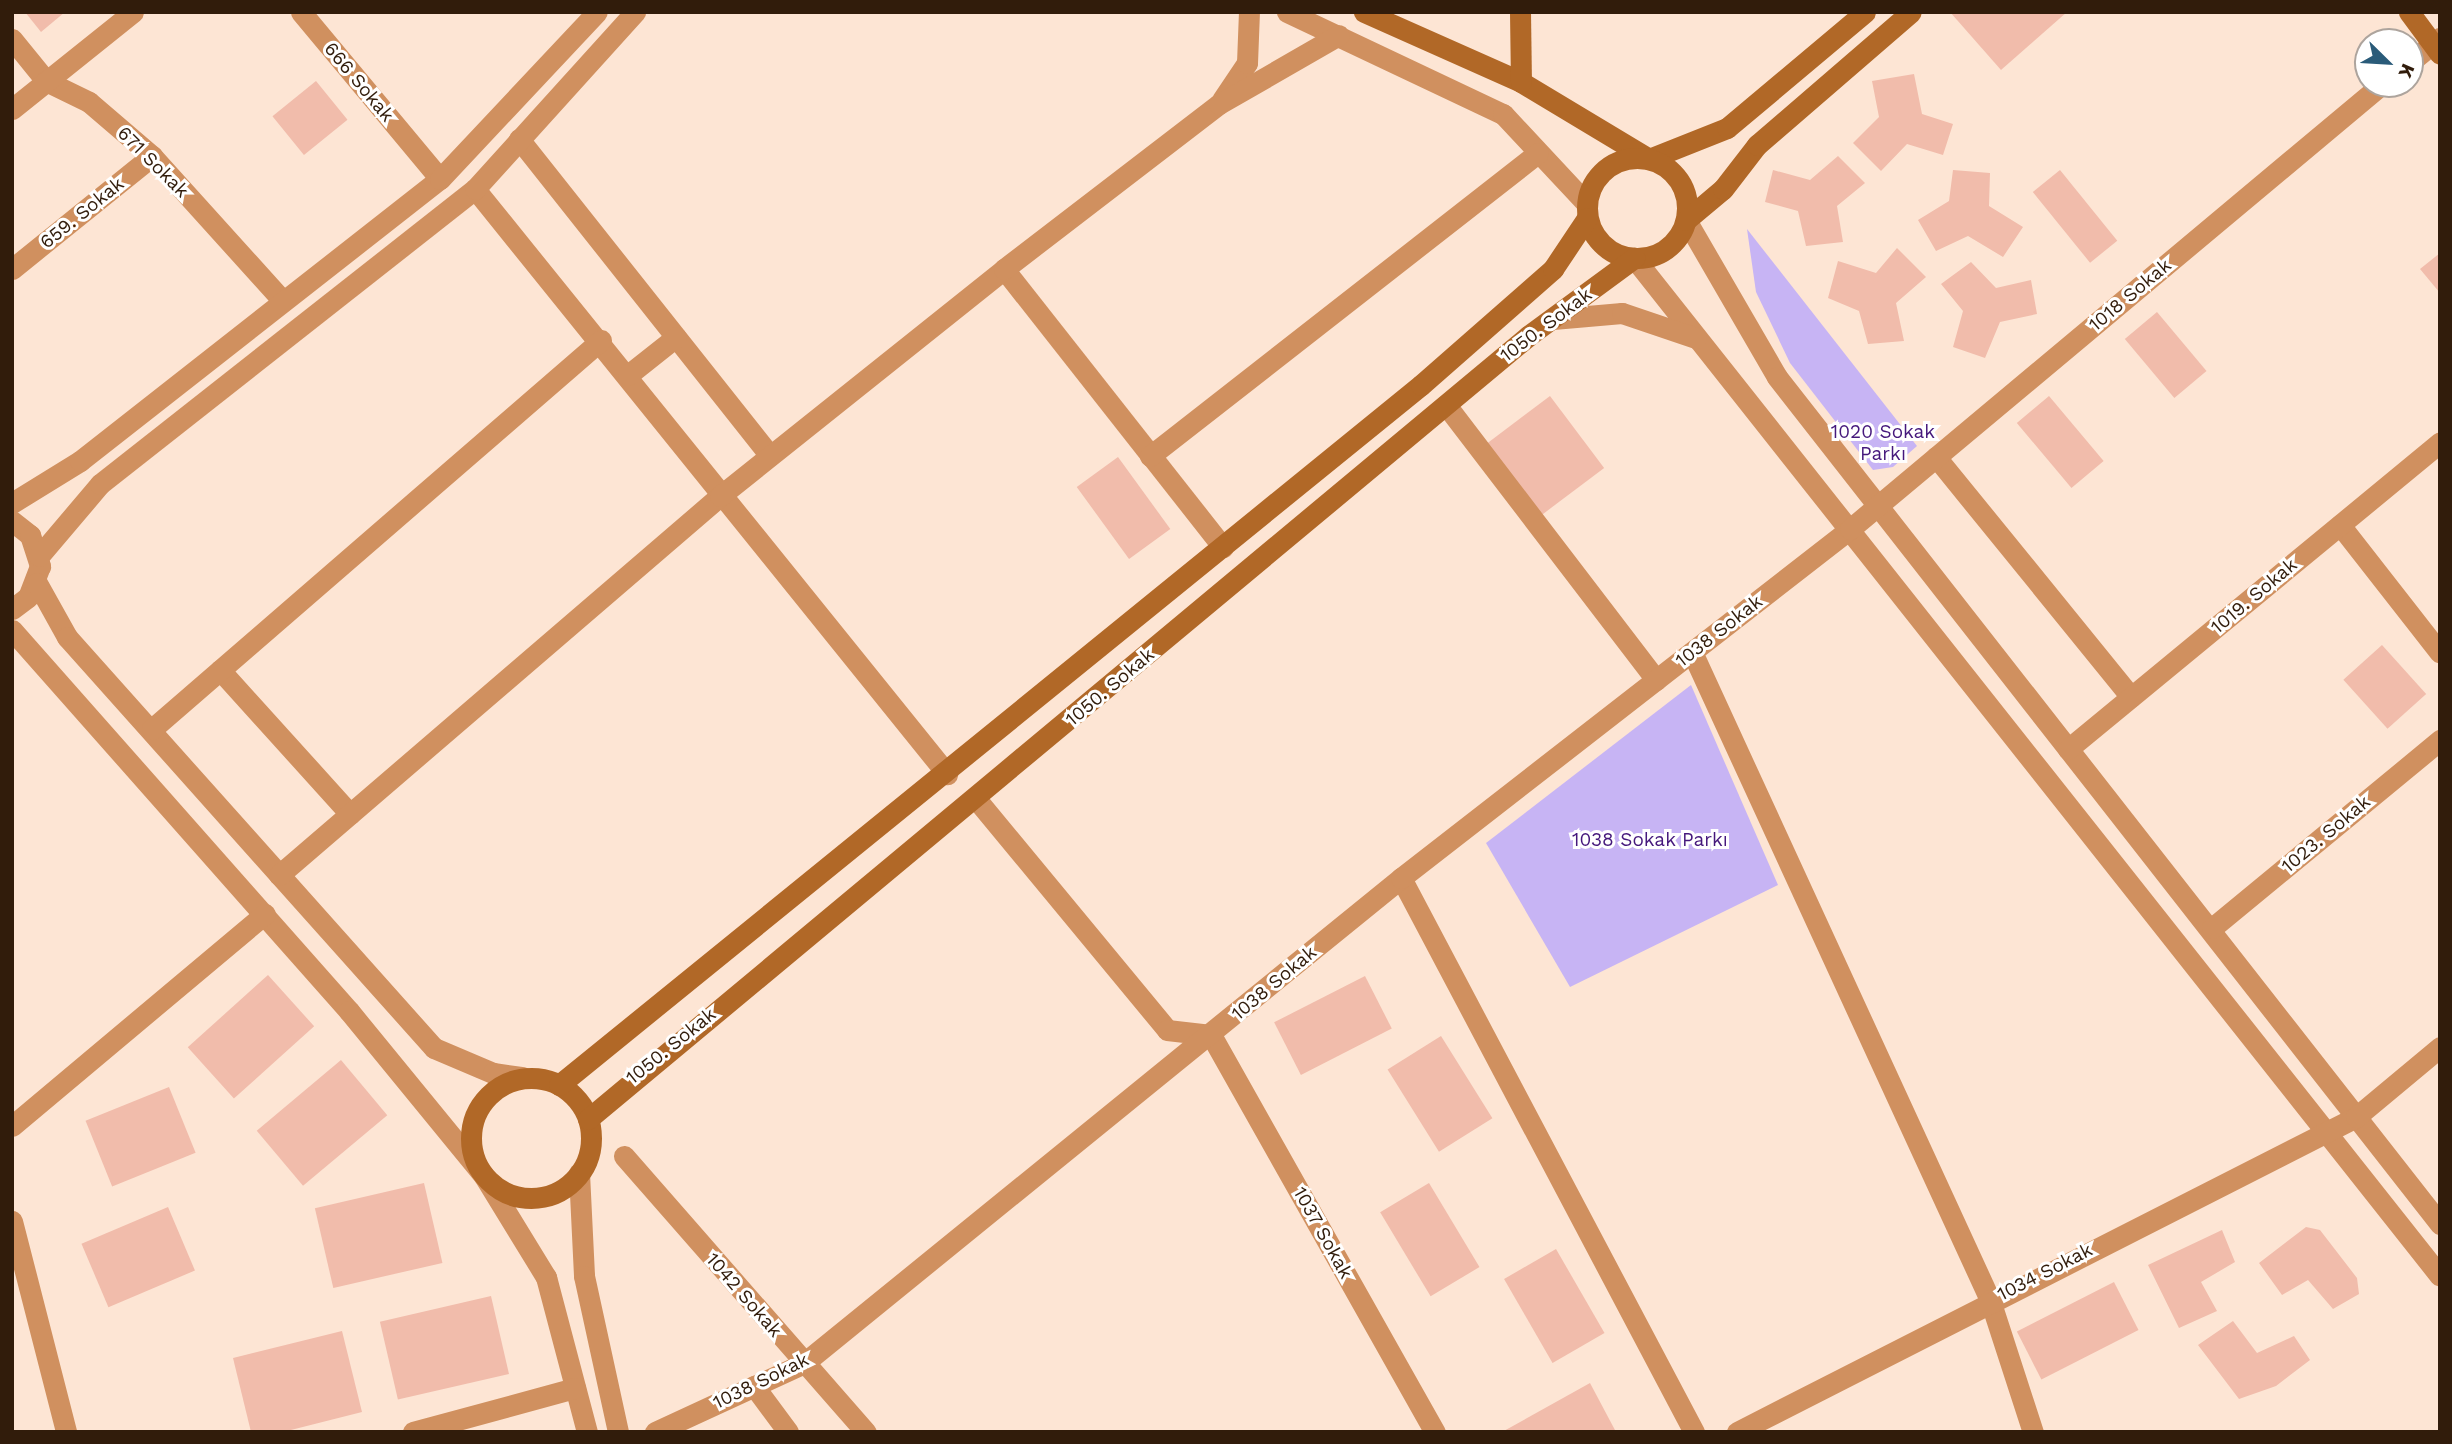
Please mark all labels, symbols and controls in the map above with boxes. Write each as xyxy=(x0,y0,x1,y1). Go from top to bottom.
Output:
north arrow xyxy=(2354,28,2424,98)
street label: 666 Sokak xyxy=(319,38,399,126)
text: K xyxy=(2394,60,2420,82)
street label: 671 Sokak xyxy=(113,122,193,202)
street label: 659. Sokak xyxy=(35,172,129,254)
street label: 1018 Sokak xyxy=(2084,254,2176,336)
street label: 1050. Sokak xyxy=(1496,283,1596,367)
park label: 1020 Sokak Parkı xyxy=(1831,421,1935,465)
street label: 1019. Sokak xyxy=(2206,553,2302,639)
street label: 1038 Sokak xyxy=(1671,590,1767,672)
street label: 1050. Sokak xyxy=(1061,643,1159,731)
street label: 1023. Sokak xyxy=(2277,790,2375,878)
park label: 1038 Sokak Parkı xyxy=(1572,829,1728,851)
street label: 1038 Sokak xyxy=(1227,941,1321,1025)
street label: 1050. Sokak xyxy=(622,1003,720,1089)
street label: 1037 Sokak xyxy=(1288,1183,1358,1283)
street label: 1034 Sokak xyxy=(1994,1238,2096,1306)
street label: 1042 Sokak xyxy=(701,1248,787,1342)
street label: 1038 Sokak xyxy=(709,1348,813,1414)

